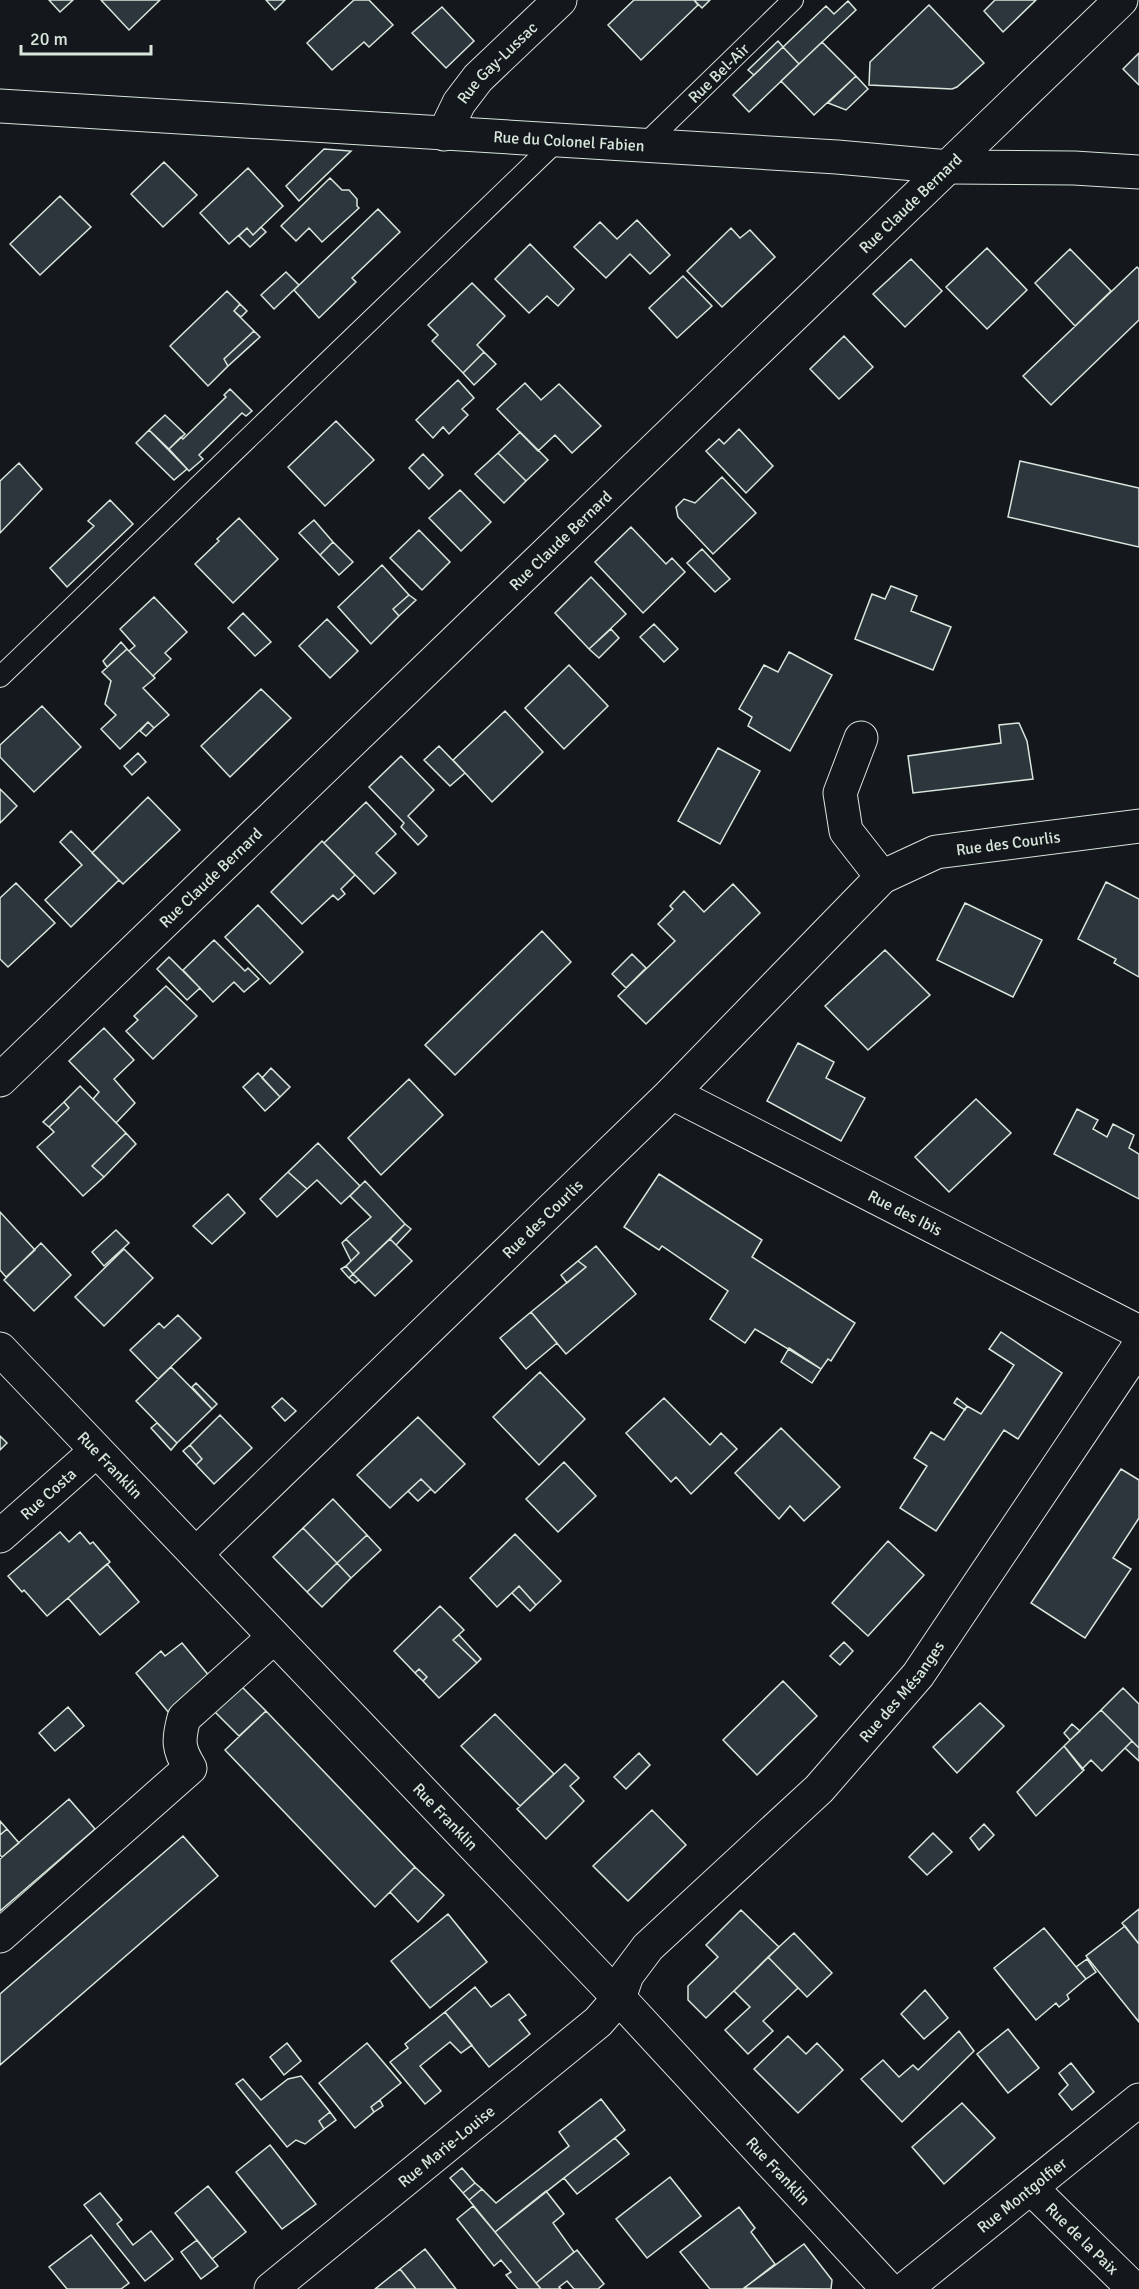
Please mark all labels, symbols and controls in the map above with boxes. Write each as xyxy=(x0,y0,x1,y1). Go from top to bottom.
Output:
scale bar xyxy=(21,18,152,56)
street label: Rue Gay-Lussac xyxy=(453,18,542,108)
text: 20 m xyxy=(30,28,68,50)
street label: Rue Bel-Air xyxy=(684,39,754,108)
street label: Rue du Colonel Fabien xyxy=(493,127,645,156)
street label: Rue Claude Bernard xyxy=(855,150,967,258)
street label: Rue Claude Bernard xyxy=(505,487,617,595)
street label: Rue Claude Bernard xyxy=(155,824,267,932)
street label: Rue des Courlis xyxy=(955,827,1062,860)
street label: Rue des Courlis xyxy=(498,1176,588,1263)
street label: Rue des Ibis xyxy=(864,1186,945,1241)
street label: Rue Franklin xyxy=(73,1428,147,1503)
street label: Rue Costa xyxy=(16,1464,81,1524)
street label: Rue des Mésanges xyxy=(855,1637,949,1747)
street label: Rue Franklin xyxy=(408,1779,482,1855)
street label: Rue Marie-Louise xyxy=(394,2101,499,2192)
street label: Rue Franklin xyxy=(741,2133,814,2210)
street label: Rue Montgolfier xyxy=(973,2153,1071,2238)
street label: Rue de la Paix xyxy=(1041,2199,1123,2280)

